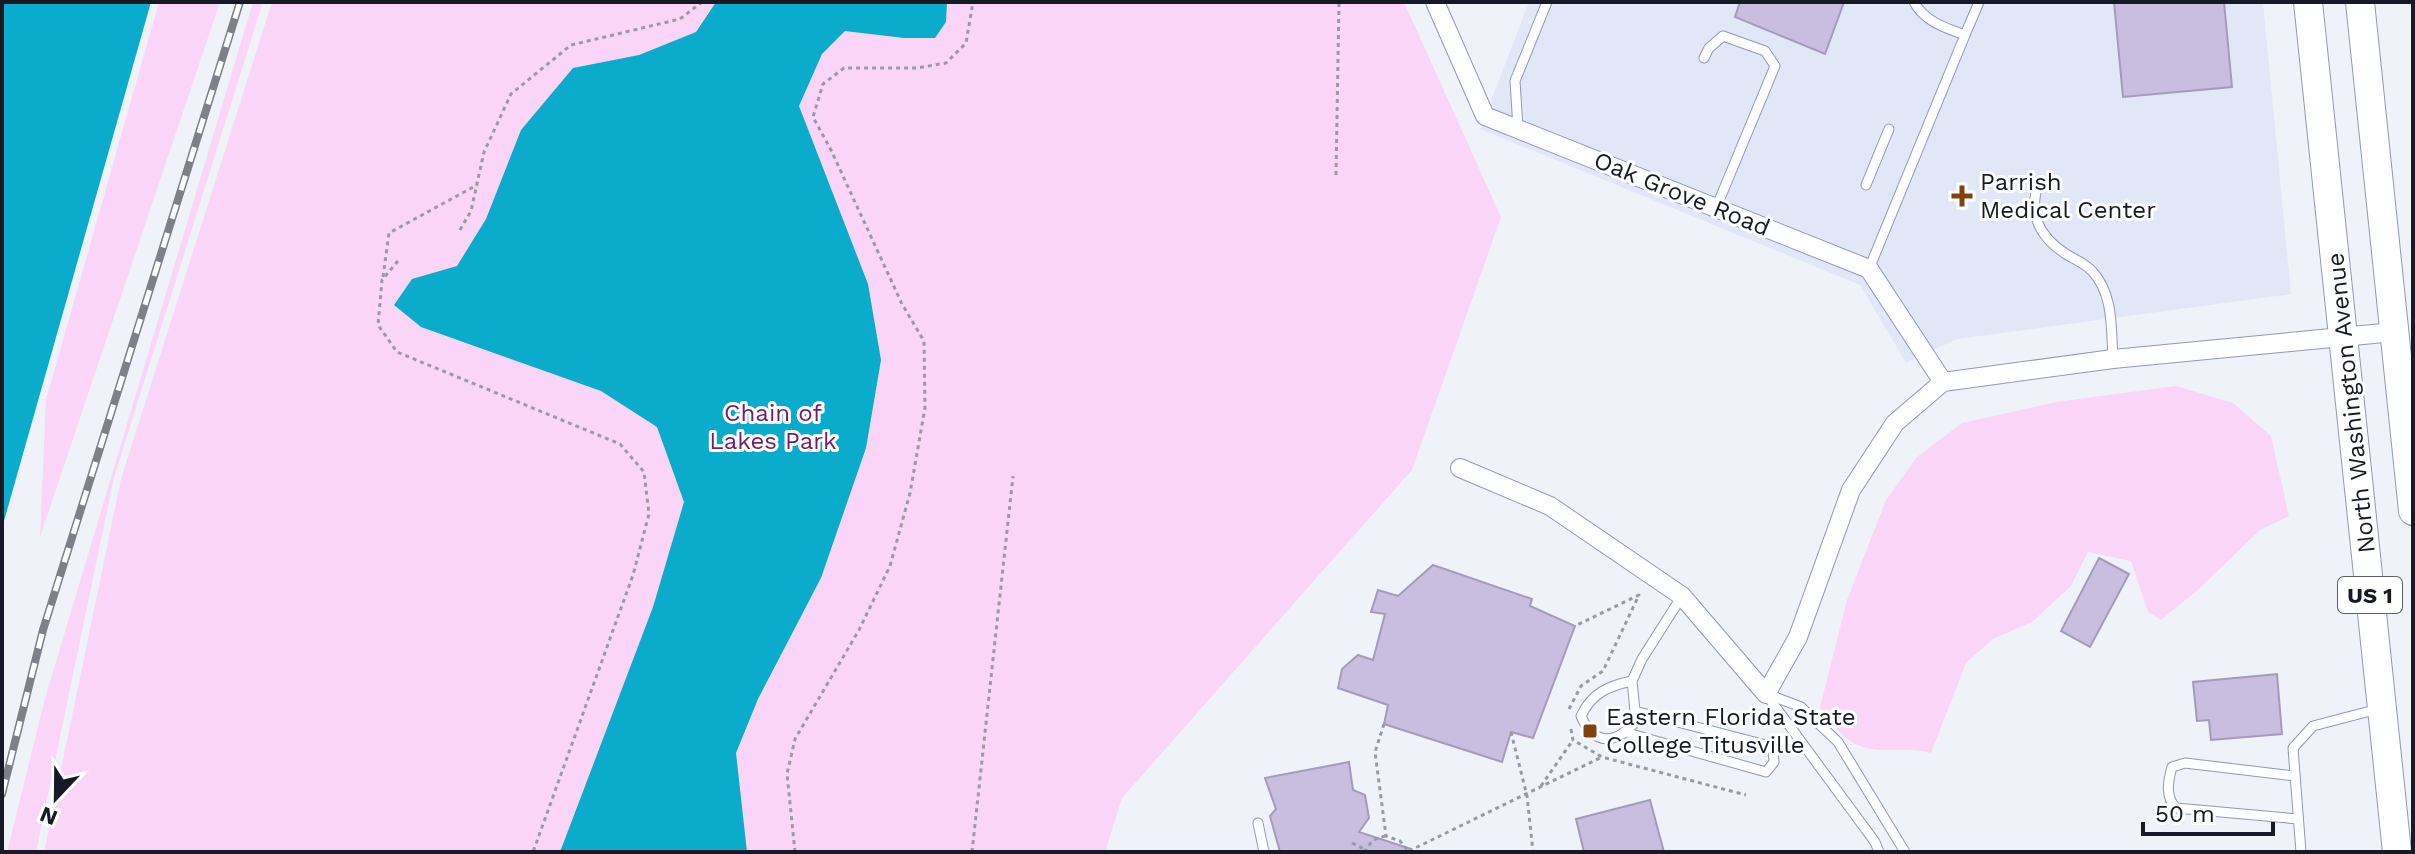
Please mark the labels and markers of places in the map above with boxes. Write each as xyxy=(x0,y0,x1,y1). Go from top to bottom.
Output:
place label: Parrish Medical Center xyxy=(1980,168,2156,224)
marker: Parrish Medical Center xyxy=(1951,185,1973,207)
place label: Eastern Florida State College Titusville xyxy=(1606,703,1856,759)
marker: Eastern Florida State College Titusville xyxy=(1581,722,1599,740)

